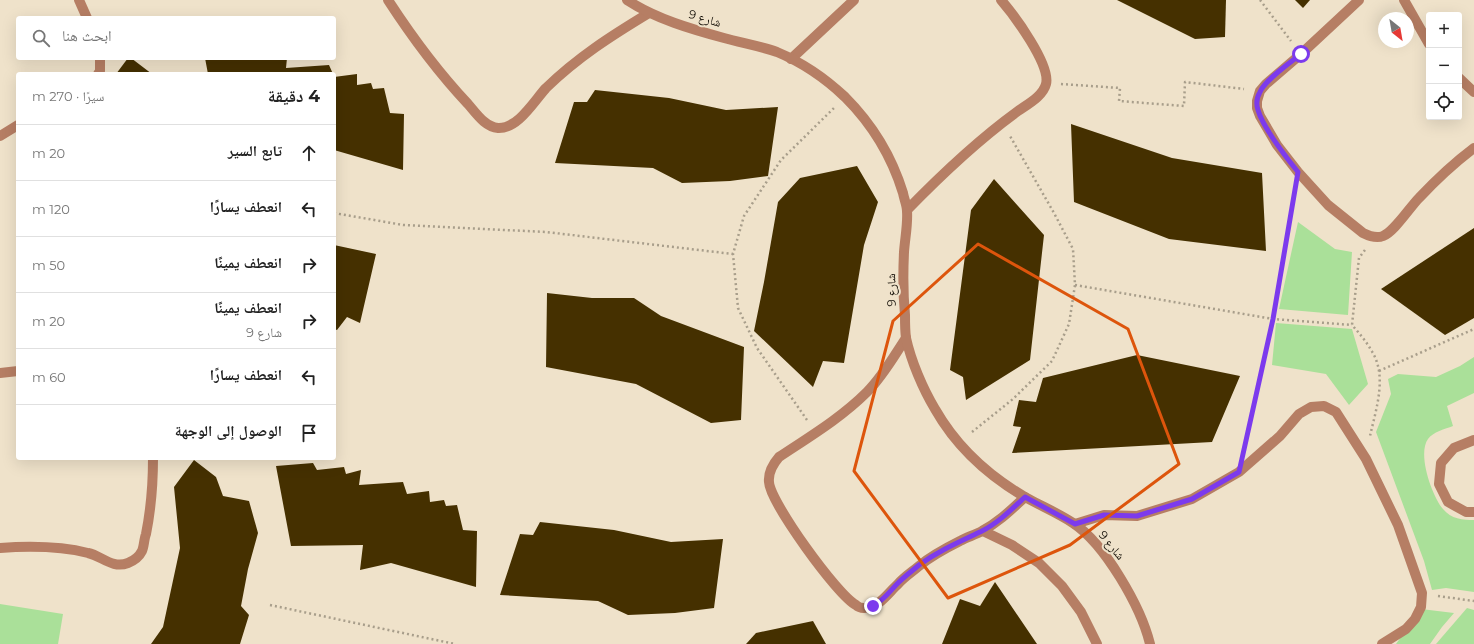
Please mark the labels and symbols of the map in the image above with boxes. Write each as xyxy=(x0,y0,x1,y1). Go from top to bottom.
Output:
street label: شارع 9 xyxy=(687,6,723,31)
north arrow xyxy=(1378,12,1414,48)
route start xyxy=(1292,45,1310,63)
street label: شارع 9 xyxy=(883,273,900,307)
street label: شارع 9 xyxy=(1095,527,1128,563)
route end xyxy=(864,597,882,615)

